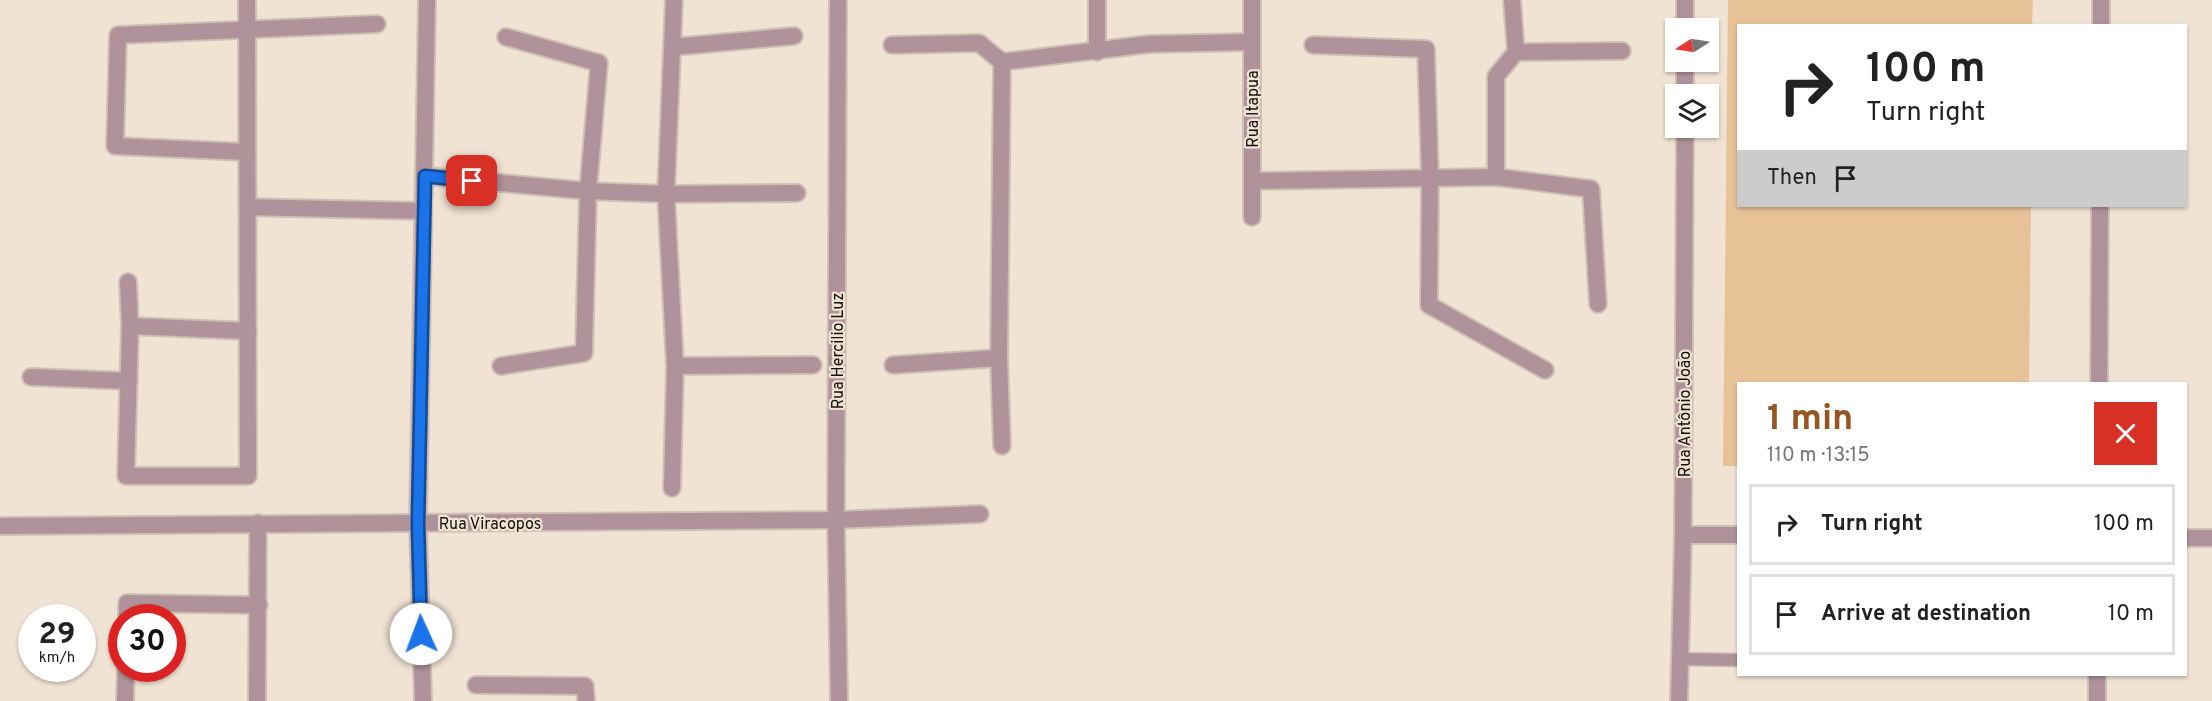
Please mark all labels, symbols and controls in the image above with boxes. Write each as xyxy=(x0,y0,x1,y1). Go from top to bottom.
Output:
north arrow xyxy=(1665,18,1719,72)
map controls xyxy=(1665,18,1719,138)
text: 100 m xyxy=(1866,44,1985,97)
icon: right xyxy=(1767,48,1845,126)
street label: Rua Itapua xyxy=(1244,70,1264,148)
button: layers xyxy=(1665,84,1719,138)
text: Turn right xyxy=(1866,96,1985,130)
pin xyxy=(446,155,497,206)
icon: arrive xyxy=(1829,162,1862,195)
icon: arrive xyxy=(455,164,488,197)
text: Then xyxy=(1767,165,1817,192)
street label: Rua Hercilio Luz xyxy=(829,293,849,409)
street label: Rua Antônio João xyxy=(1676,351,1696,477)
text: 1 min xyxy=(1767,397,1853,443)
button: close xyxy=(2094,402,2157,465)
text: 110 m · 13:15 xyxy=(1767,443,1870,469)
icon: right xyxy=(1770,508,1803,541)
text: Turn right xyxy=(1821,511,1923,538)
text: 100 m xyxy=(2094,511,2154,538)
street label: Rua Viracopos xyxy=(439,515,541,535)
icon: arrive xyxy=(1770,598,1803,631)
text: Arrive at destination xyxy=(1821,601,2031,628)
text: 10 m xyxy=(2108,601,2154,628)
position arrow xyxy=(389,602,453,666)
speed limit sign: 30 xyxy=(108,604,186,682)
text: 29 xyxy=(39,617,75,654)
text: km/h xyxy=(39,649,75,668)

